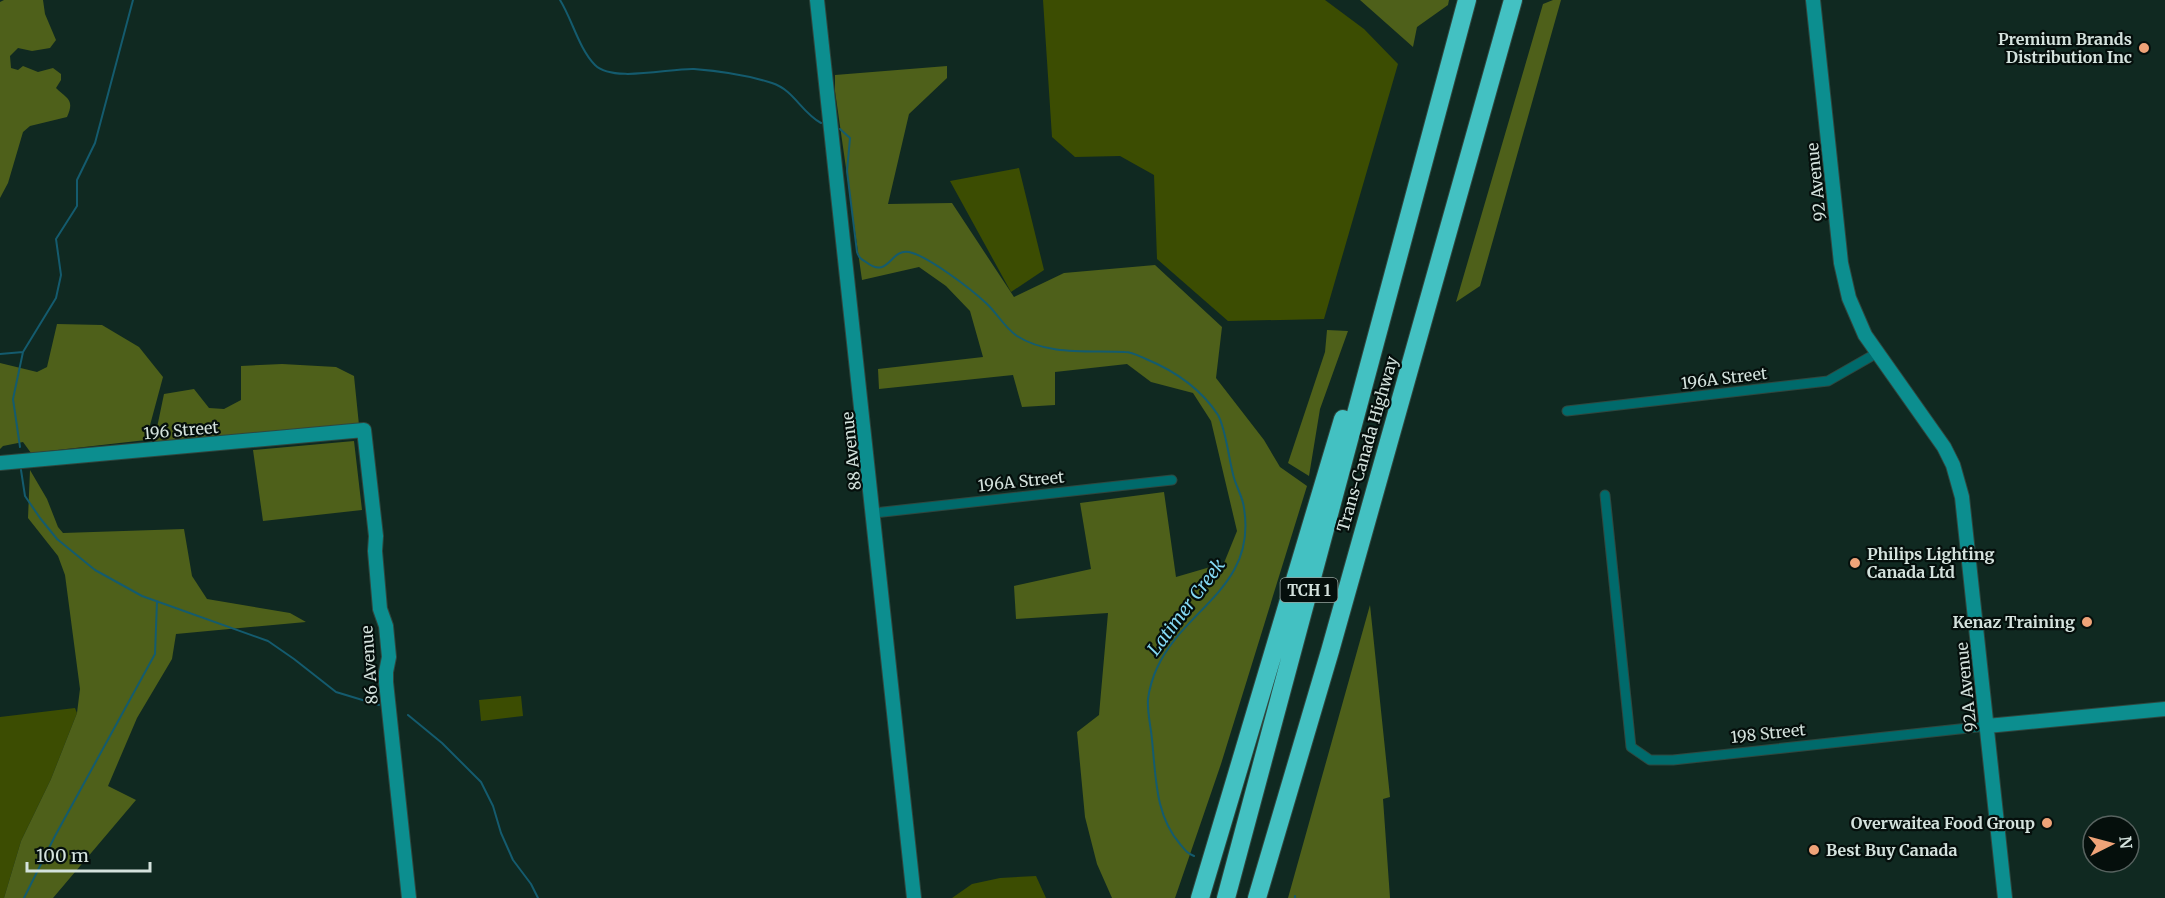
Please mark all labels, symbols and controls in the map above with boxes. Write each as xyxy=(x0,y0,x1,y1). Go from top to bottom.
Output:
place label: Premium Brands Distribution Inc xyxy=(1998,29,2132,67)
marker: Premium Brands Distribution Inc xyxy=(2137,41,2151,55)
street label: 92 Avenue xyxy=(1802,142,1830,222)
street label: Trans-Canada Highway xyxy=(1332,353,1402,534)
street label: 196A Street xyxy=(1680,363,1769,393)
street label: 88 Avenue xyxy=(837,411,865,491)
street label: 196 Street xyxy=(143,417,220,443)
street label: 196A Street xyxy=(977,466,1066,495)
place label: Philips Lighting Canada Ltd xyxy=(1867,544,1995,582)
water label: Latimer Creek xyxy=(1142,554,1230,660)
marker: Philips Lighting Canada Ltd xyxy=(1848,556,1862,570)
road number: TCH 1 xyxy=(1280,578,1338,602)
place label: Kenaz Training xyxy=(1952,612,2075,632)
marker: Kenaz Training xyxy=(2080,615,2094,629)
street label: 86 Avenue xyxy=(356,625,382,705)
street label: 92A Avenue xyxy=(1951,641,1981,733)
street label: 198 Street xyxy=(1730,719,1807,747)
place label: Overwaitea Food Group xyxy=(1851,813,2035,833)
north arrow xyxy=(2081,814,2141,874)
marker: Overwaitea Food Group xyxy=(2040,816,2054,830)
scale bar xyxy=(27,835,150,873)
text: N xyxy=(2115,835,2137,850)
place label: Best Buy Canada xyxy=(1826,840,1957,860)
marker: Best Buy Canada xyxy=(1807,843,1821,857)
text: 100 m xyxy=(36,844,89,867)

